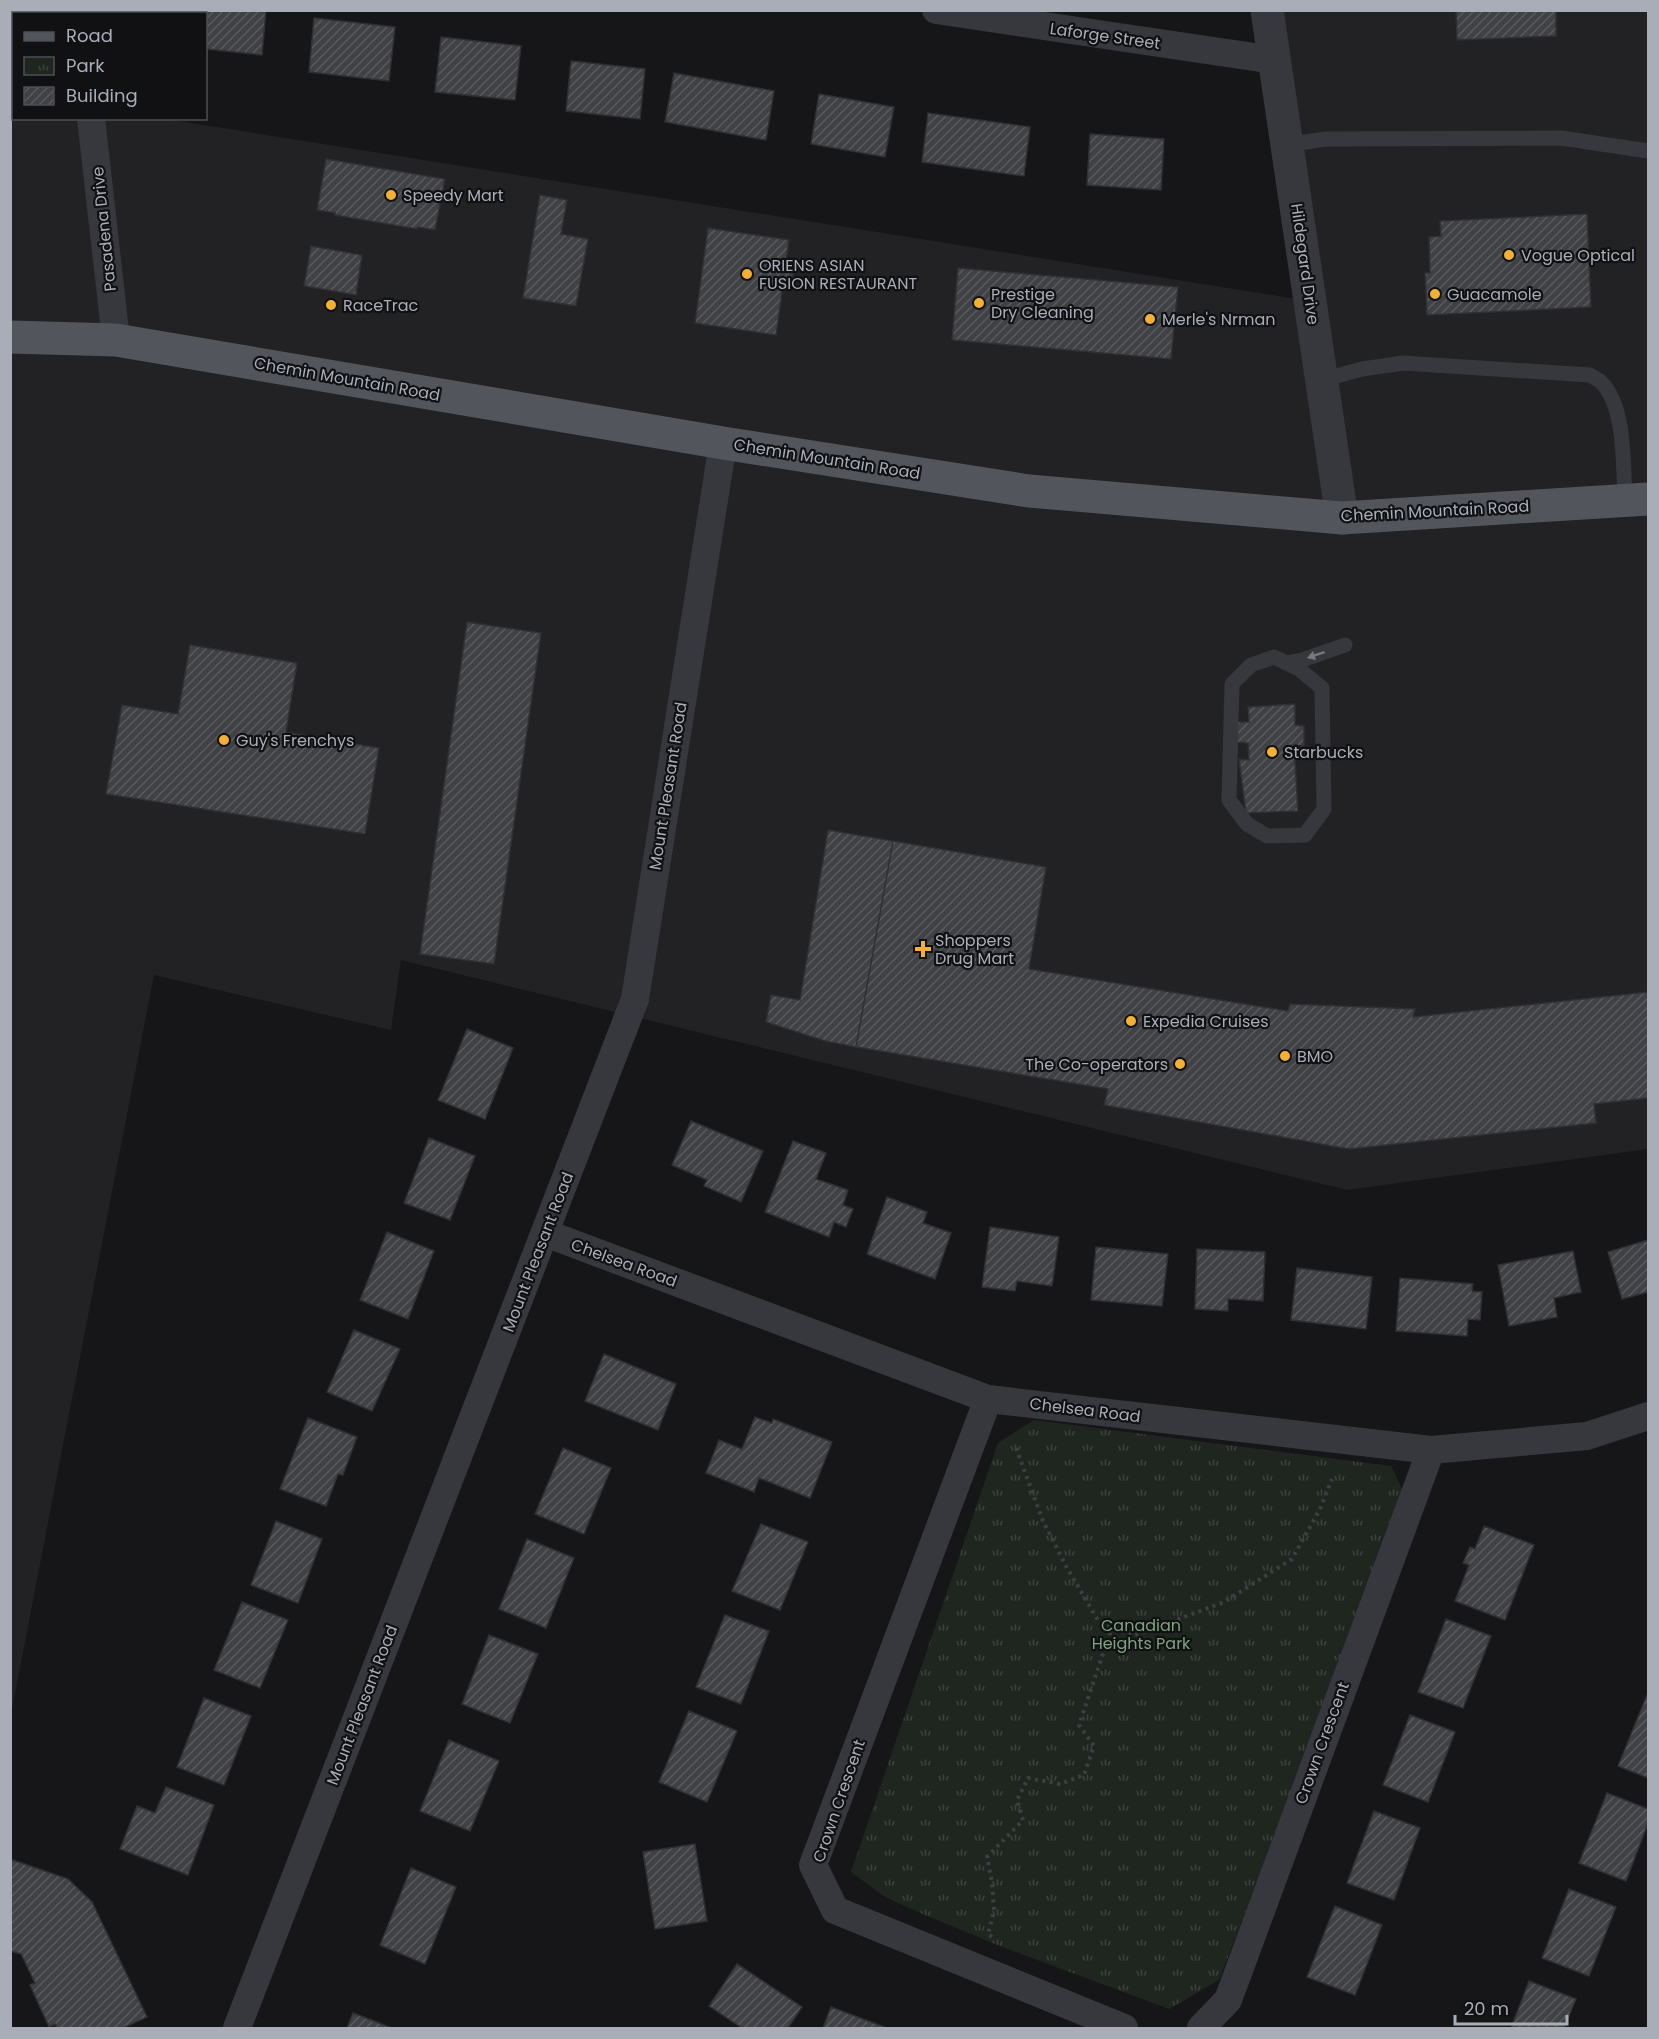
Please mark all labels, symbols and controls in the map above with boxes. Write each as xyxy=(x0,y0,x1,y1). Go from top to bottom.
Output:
legend xyxy=(12,12,207,120)
street label: Laforge Street xyxy=(1048,17,1162,55)
text: Road xyxy=(66,23,113,48)
text: Park xyxy=(66,53,105,78)
text: Building xyxy=(66,83,138,108)
street label: Pasadena Drive xyxy=(86,165,122,293)
place label: Speedy Mart xyxy=(403,184,504,207)
marker: Speedy Mart xyxy=(384,188,398,202)
street label: Hildegard Drive xyxy=(1285,202,1325,326)
place label: Vogue Optical xyxy=(1521,244,1635,267)
marker: Vogue Optical xyxy=(1502,248,1516,262)
place label: ORIENS ASIAN FUSION RESTAURANT xyxy=(759,254,918,295)
marker: ORIENS ASIAN FUSION RESTAURANT xyxy=(740,267,754,281)
place label: Prestige Dry Cleaning xyxy=(991,283,1094,324)
place label: Guacamole xyxy=(1447,283,1542,306)
marker: Guacamole xyxy=(1428,287,1442,301)
place label: RaceTrac xyxy=(343,294,419,317)
marker: Prestige Dry Cleaning xyxy=(972,296,986,310)
marker: RaceTrac xyxy=(324,298,338,312)
place label: Merle's Nrman xyxy=(1162,308,1275,331)
marker: Merle's Nrman xyxy=(1143,312,1157,326)
street label: Chemin Mountain Road xyxy=(252,351,442,407)
street label: Chemin Mountain Road xyxy=(732,433,922,485)
street label: Chemin Mountain Road xyxy=(1340,495,1530,527)
one-way arrow xyxy=(1307,651,1325,661)
street label: Mount Pleasant Road xyxy=(643,700,693,872)
place label: Guy's Frenchys xyxy=(236,729,354,752)
marker: Guy's Frenchys xyxy=(217,733,231,747)
place label: Starbucks xyxy=(1284,741,1363,764)
marker: Starbucks xyxy=(1265,745,1279,759)
place label: Shoppers Drug Mart xyxy=(935,929,1014,970)
marker: Shoppers Drug Mart xyxy=(916,942,930,956)
place label: Expedia Cruises xyxy=(1143,1010,1269,1033)
marker: Expedia Cruises xyxy=(1124,1014,1138,1028)
place label: BMO xyxy=(1297,1045,1333,1068)
marker: BMO xyxy=(1278,1049,1292,1063)
place label: The Co-operators xyxy=(1025,1053,1168,1076)
marker: The Co-operators xyxy=(1173,1057,1187,1071)
street label: Mount Pleasant Road xyxy=(497,1169,579,1335)
street label: Chelsea Road xyxy=(568,1233,680,1293)
street label: Chelsea Road xyxy=(1028,1392,1142,1428)
park label: Canadian Heights Park xyxy=(1092,1614,1191,1655)
street label: Mount Pleasant Road xyxy=(321,1622,403,1788)
street label: Crown Crescent xyxy=(1289,1679,1355,1807)
street label: Crown Crescent xyxy=(807,1736,871,1865)
scale bar xyxy=(1455,1988,1568,2026)
text: 20 m xyxy=(1464,1996,1509,2021)

